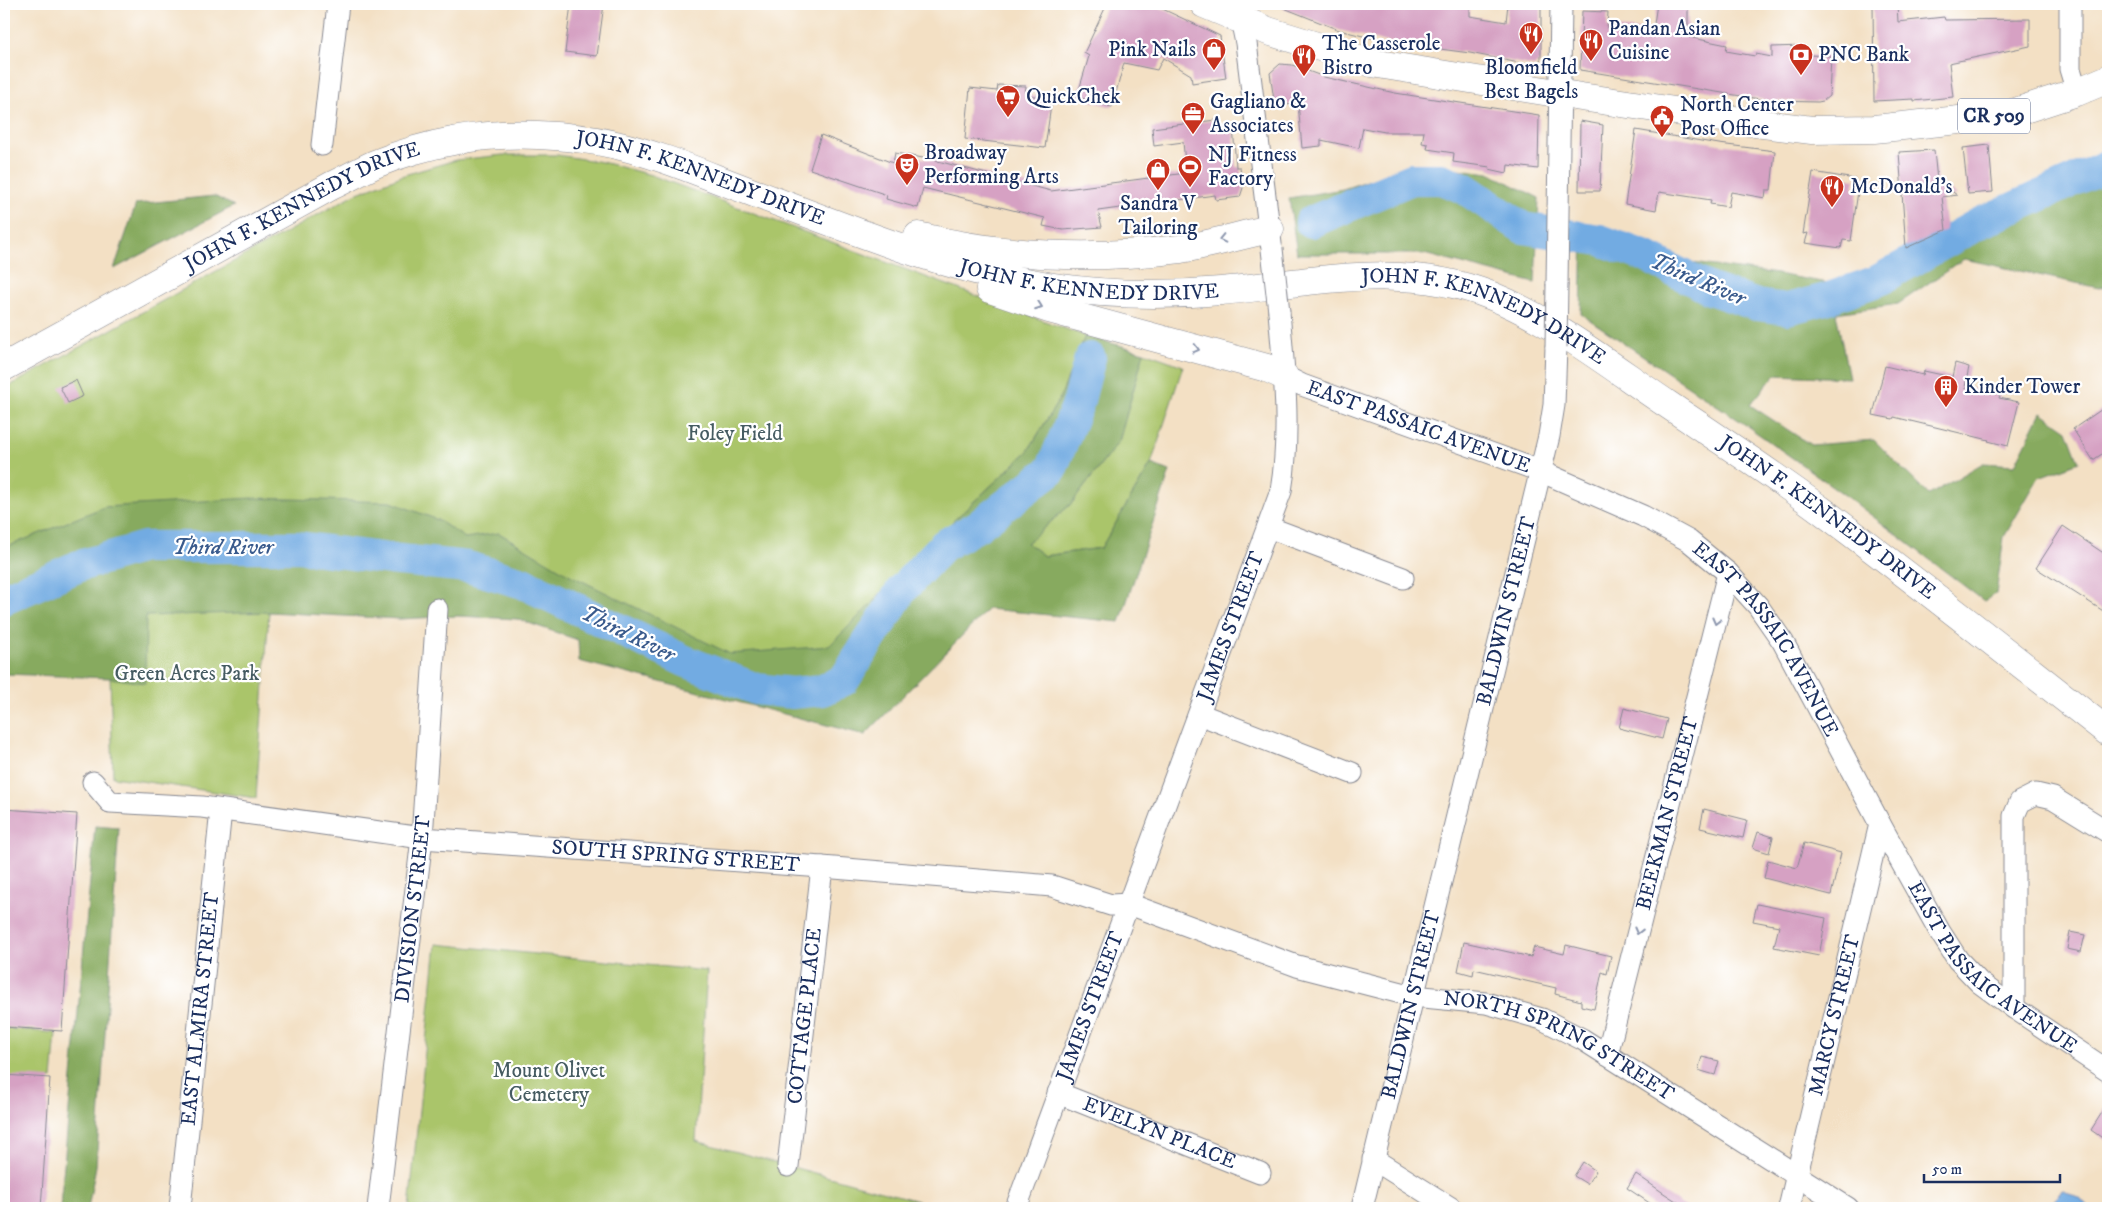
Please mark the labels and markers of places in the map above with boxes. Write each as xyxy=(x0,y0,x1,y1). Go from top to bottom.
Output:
place label: Pandan Asian Cuisine xyxy=(1608,16,1721,66)
restaurant icon: Bloomfield Best Bagels xyxy=(1518,21,1544,55)
restaurant icon: Pandan Asian Cuisine xyxy=(1578,28,1604,62)
place label: The Casserole Bistro xyxy=(1322,31,1441,81)
place label: Pink Nails xyxy=(1108,37,1196,63)
shop icon: Pink Nails xyxy=(1201,37,1227,71)
bank icon: PNC Bank xyxy=(1788,42,1814,76)
place label: PNC Bank xyxy=(1818,42,1910,68)
restaurant icon: The Casserole Bistro xyxy=(1291,43,1317,77)
place label: Bloomfield Best Bagels xyxy=(1484,55,1578,105)
supermarket icon: QuickChek xyxy=(995,84,1021,118)
place label: QuickChek xyxy=(1026,84,1121,110)
place label: Gagliano & Associates xyxy=(1210,89,1306,139)
place label: North Center Post Office xyxy=(1680,92,1794,142)
office icon: Gagliano & Associates xyxy=(1180,101,1206,135)
public building icon: North Center Post Office xyxy=(1649,104,1675,138)
place label: Broadway Performing Arts xyxy=(924,140,1059,190)
place label: NJ Fitness Factory xyxy=(1208,142,1297,192)
theatre icon: Broadway Performing Arts xyxy=(894,152,920,186)
sports icon: NJ Fitness Factory xyxy=(1177,154,1203,188)
shop icon: Sandra V Tailoring xyxy=(1145,157,1171,191)
restaurant icon: McDonald's xyxy=(1819,174,1845,208)
place label: McDonald's xyxy=(1850,174,1953,200)
place label: Sandra V Tailoring xyxy=(1118,191,1198,241)
building icon: Kinder Tower xyxy=(1933,374,1959,408)
place label: Kinder Tower xyxy=(1964,374,2081,400)

